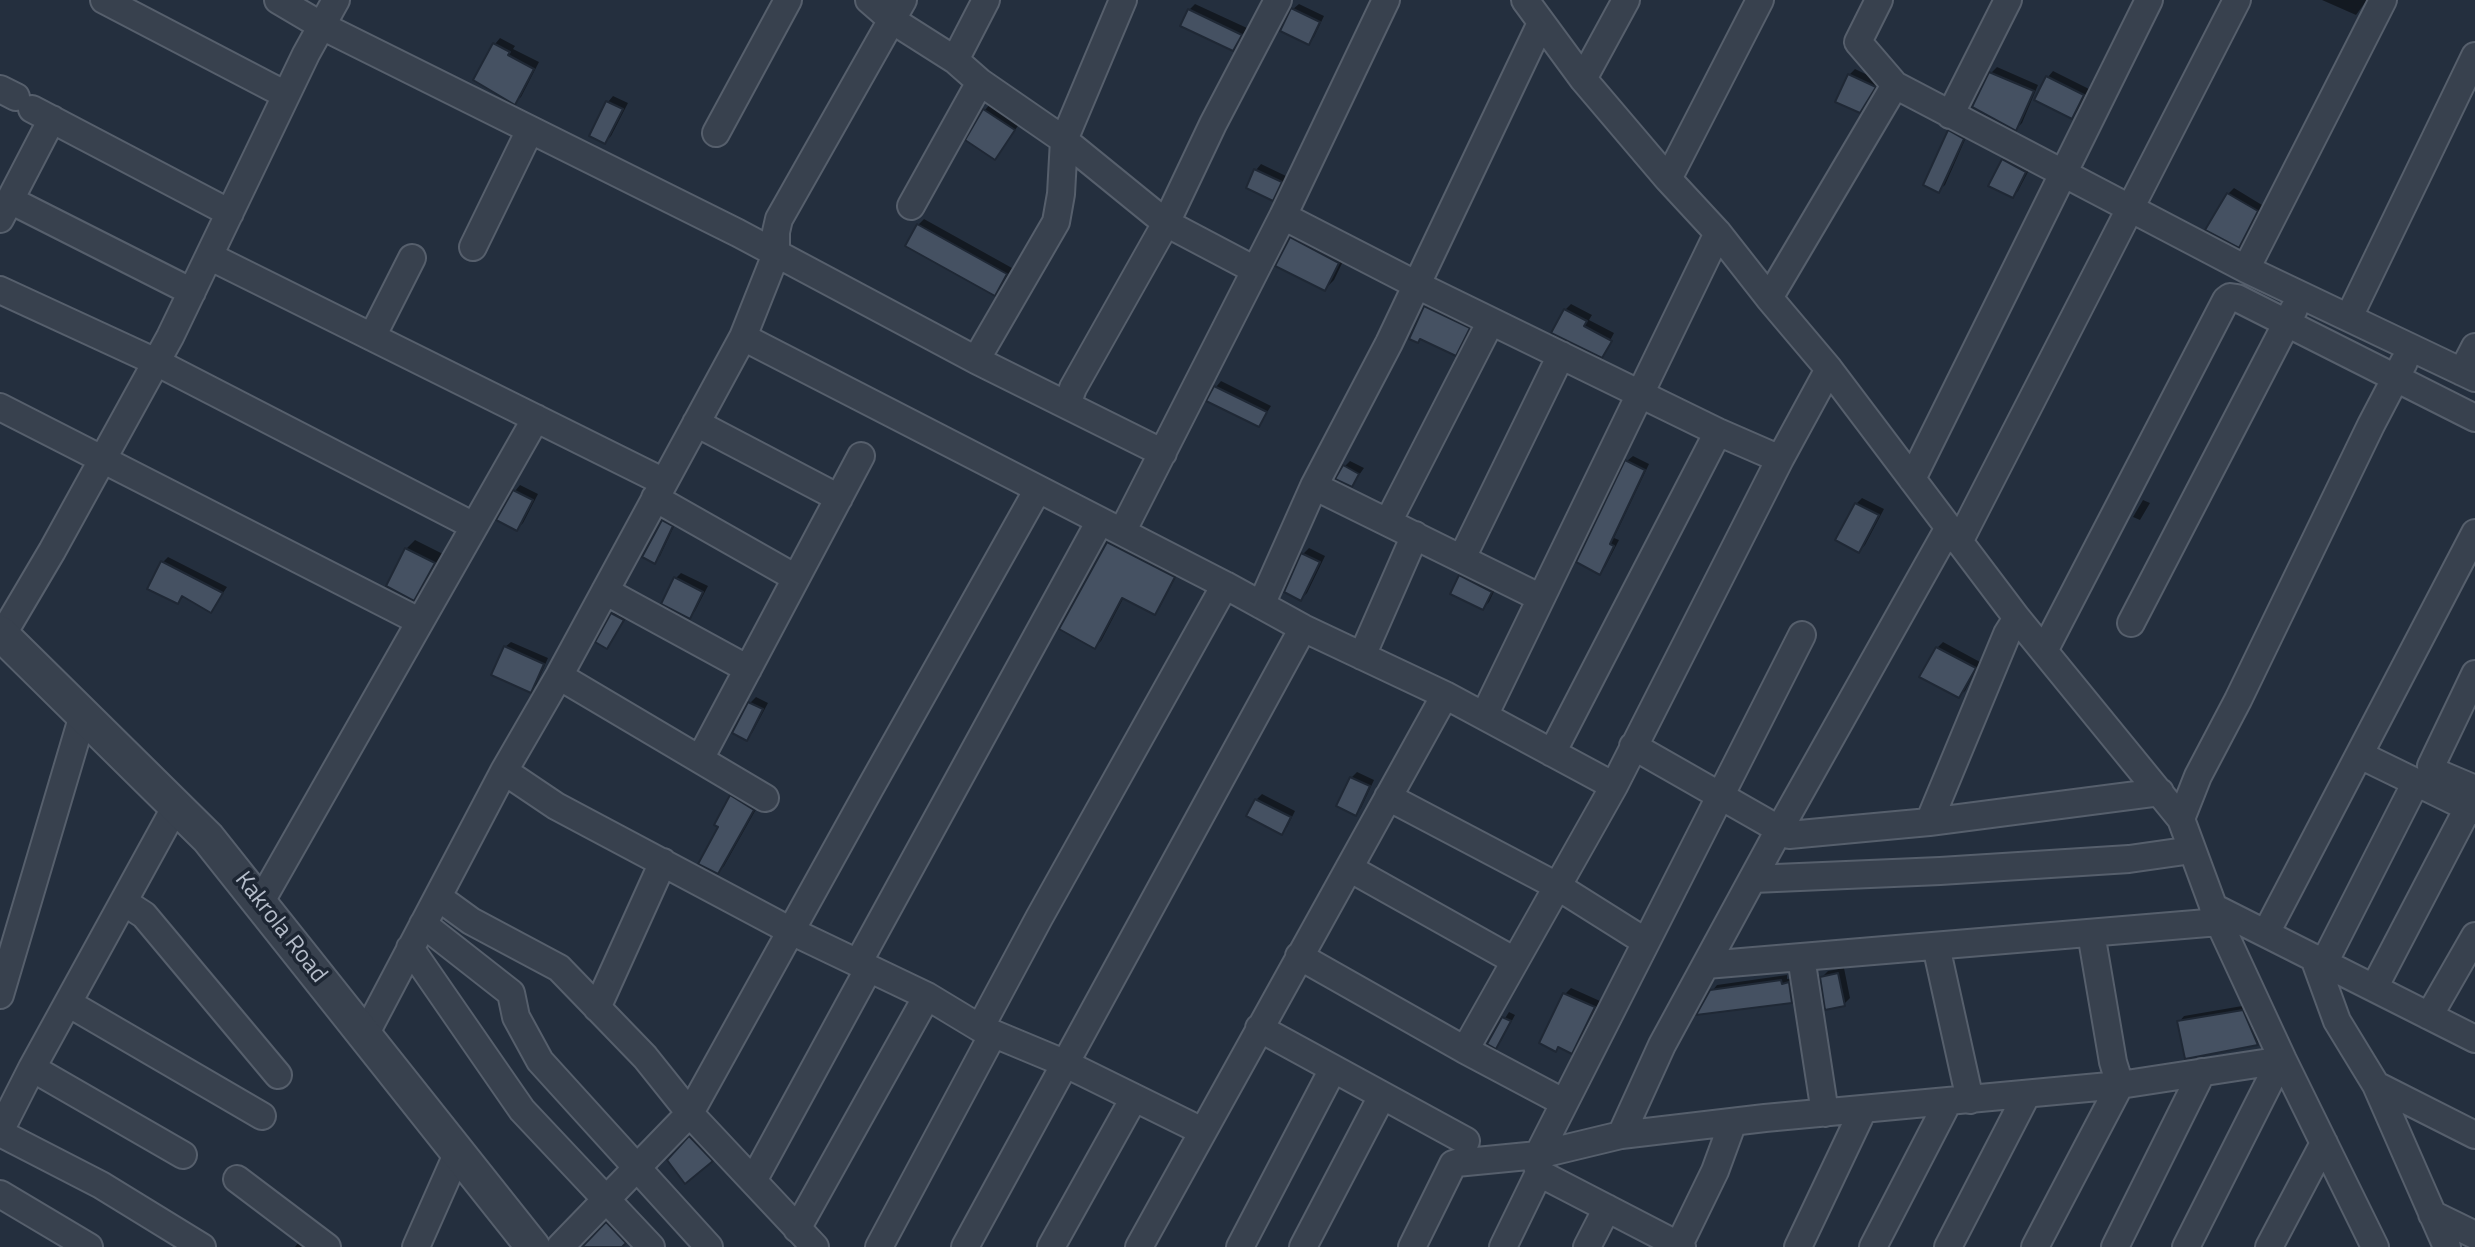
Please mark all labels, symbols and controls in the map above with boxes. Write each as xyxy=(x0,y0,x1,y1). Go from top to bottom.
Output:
street label: Kakrola Road xyxy=(228,867,332,989)

